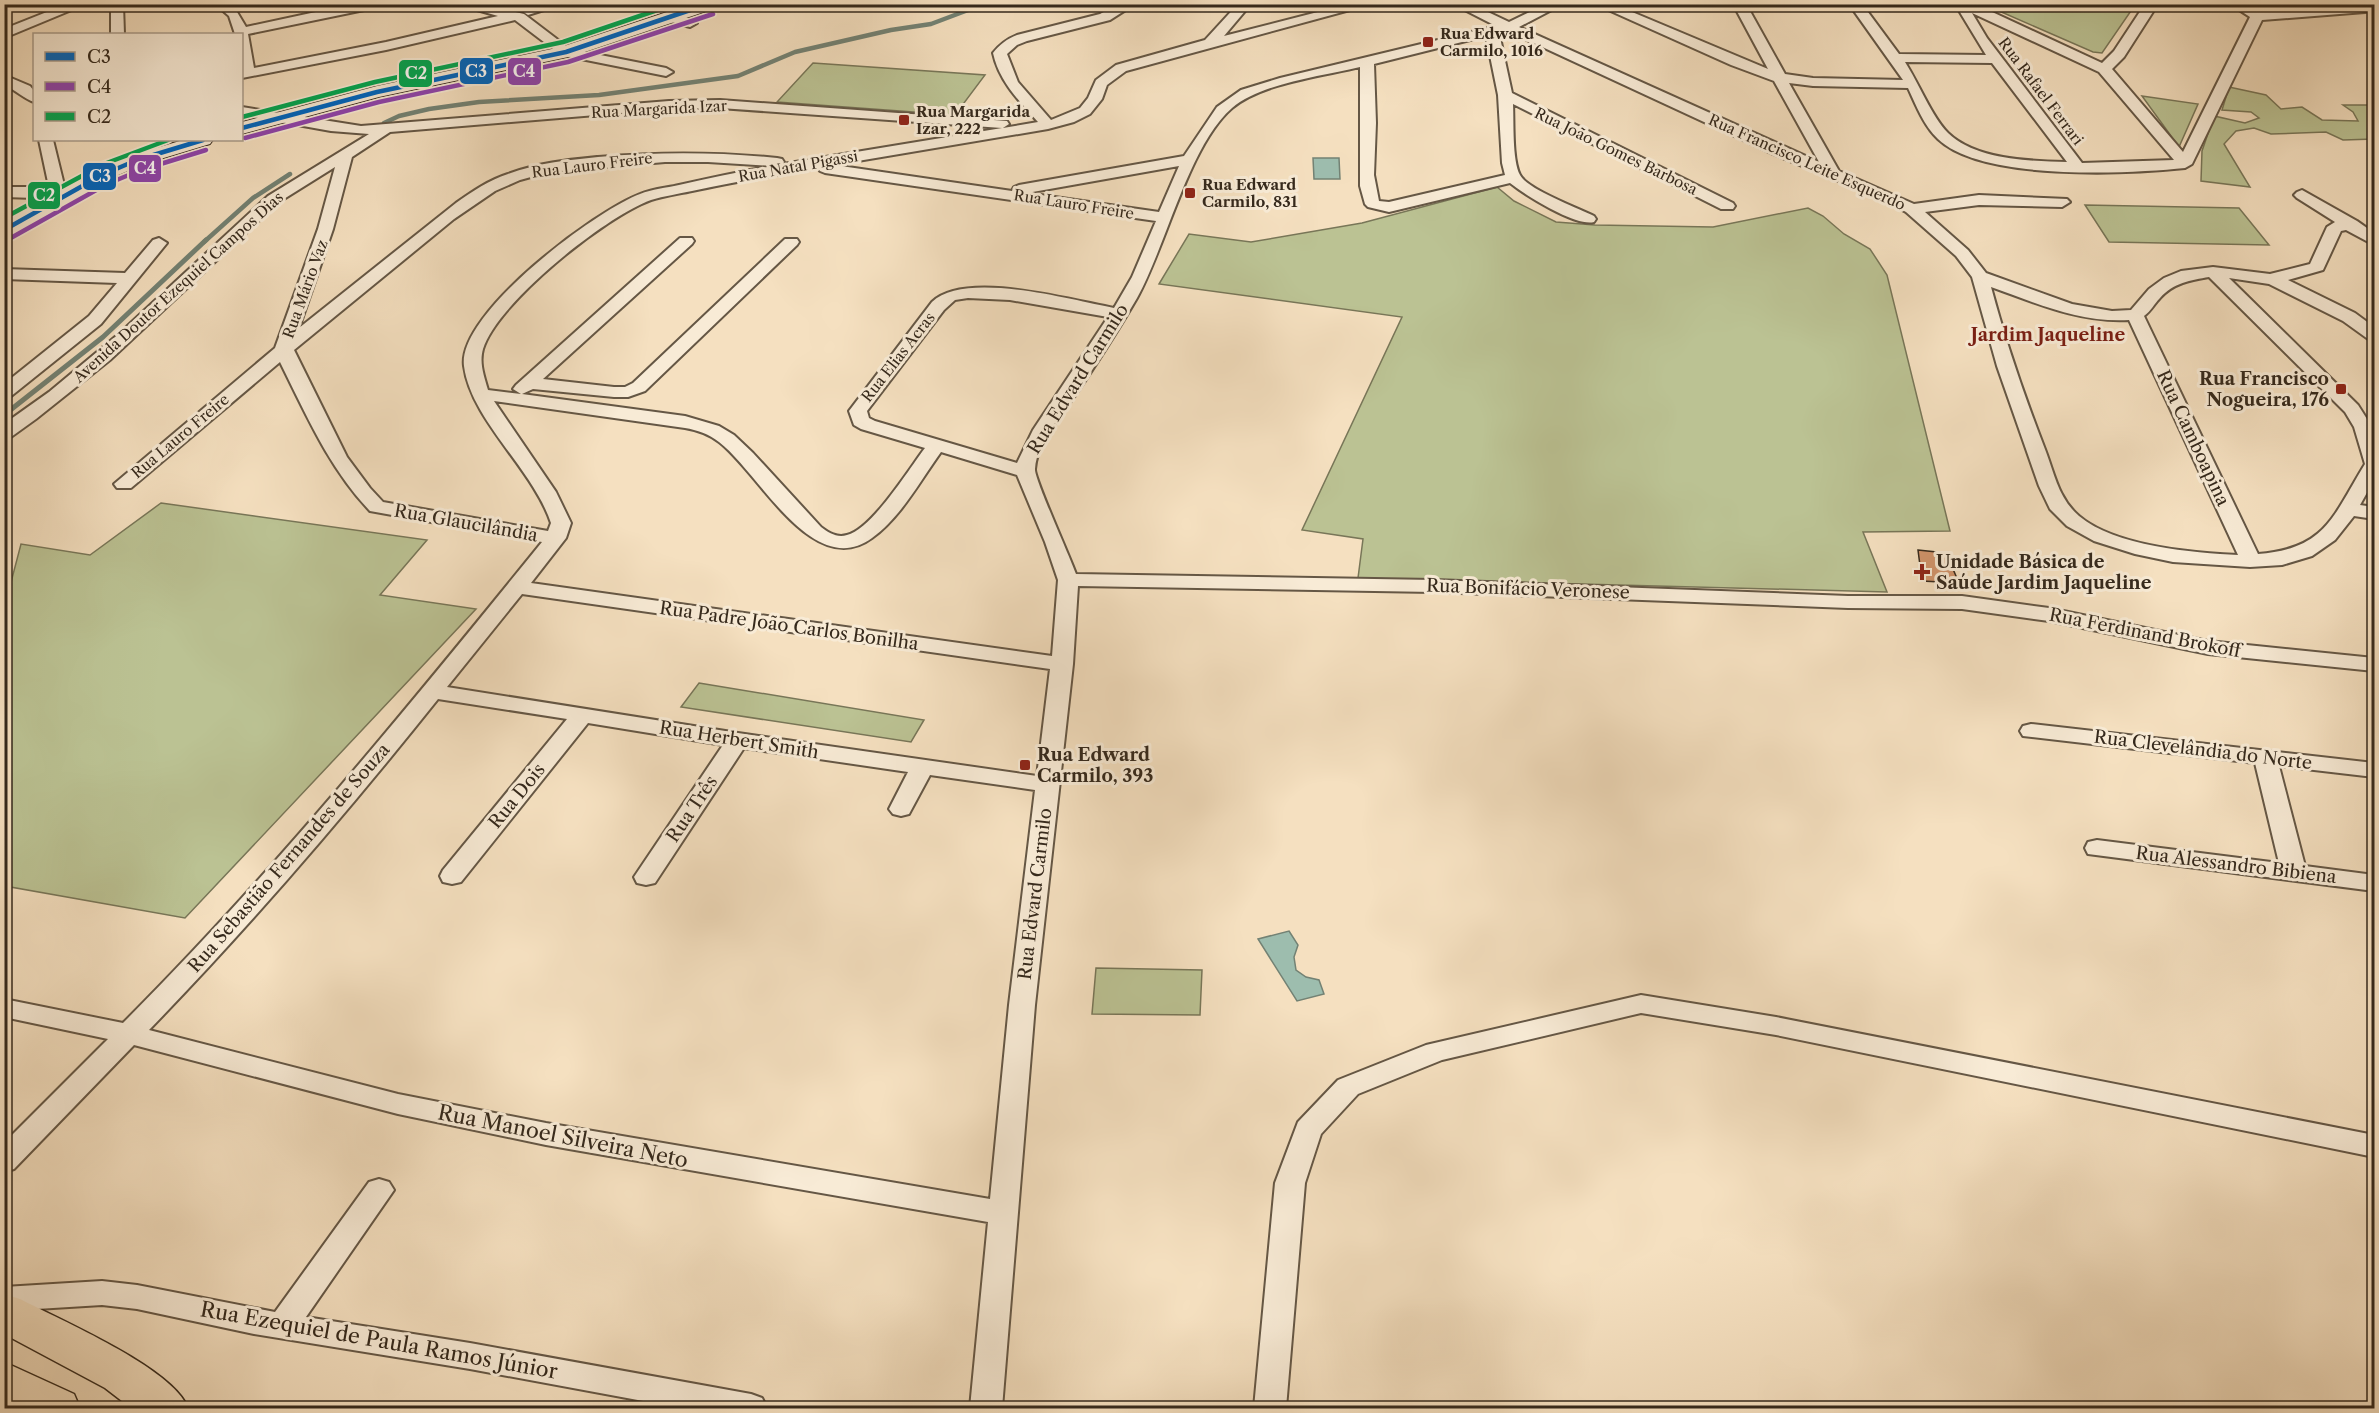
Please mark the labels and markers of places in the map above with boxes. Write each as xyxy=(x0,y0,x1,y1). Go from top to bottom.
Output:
place label: Rua Edward Carmilo, 1016 xyxy=(1440,24,1543,60)
marker: Rua Edward Carmilo, 1016 xyxy=(1421,35,1435,49)
place label: Rua Margarida Izar, 222 xyxy=(916,102,1030,138)
marker: Rua Margarida Izar, 222 xyxy=(897,113,911,127)
place label: Rua Edward Carmilo, 831 xyxy=(1202,175,1298,211)
marker: Rua Edward Carmilo, 831 xyxy=(1183,186,1197,200)
place label: Rua Francisco Nogueira, 176 xyxy=(2199,368,2329,411)
marker: Rua Francisco Nogueira, 176 xyxy=(2334,382,2348,396)
place label: Unidade Básica de Saúde Jardim Jaqueline xyxy=(1936,551,2152,594)
marker: Unidade Básica de Saúde Jardim Jaqueline xyxy=(1913,563,1931,581)
place label: Rua Edward Carmilo, 393 xyxy=(1037,744,1153,787)
marker: Rua Edward Carmilo, 393 xyxy=(1018,758,1032,772)

